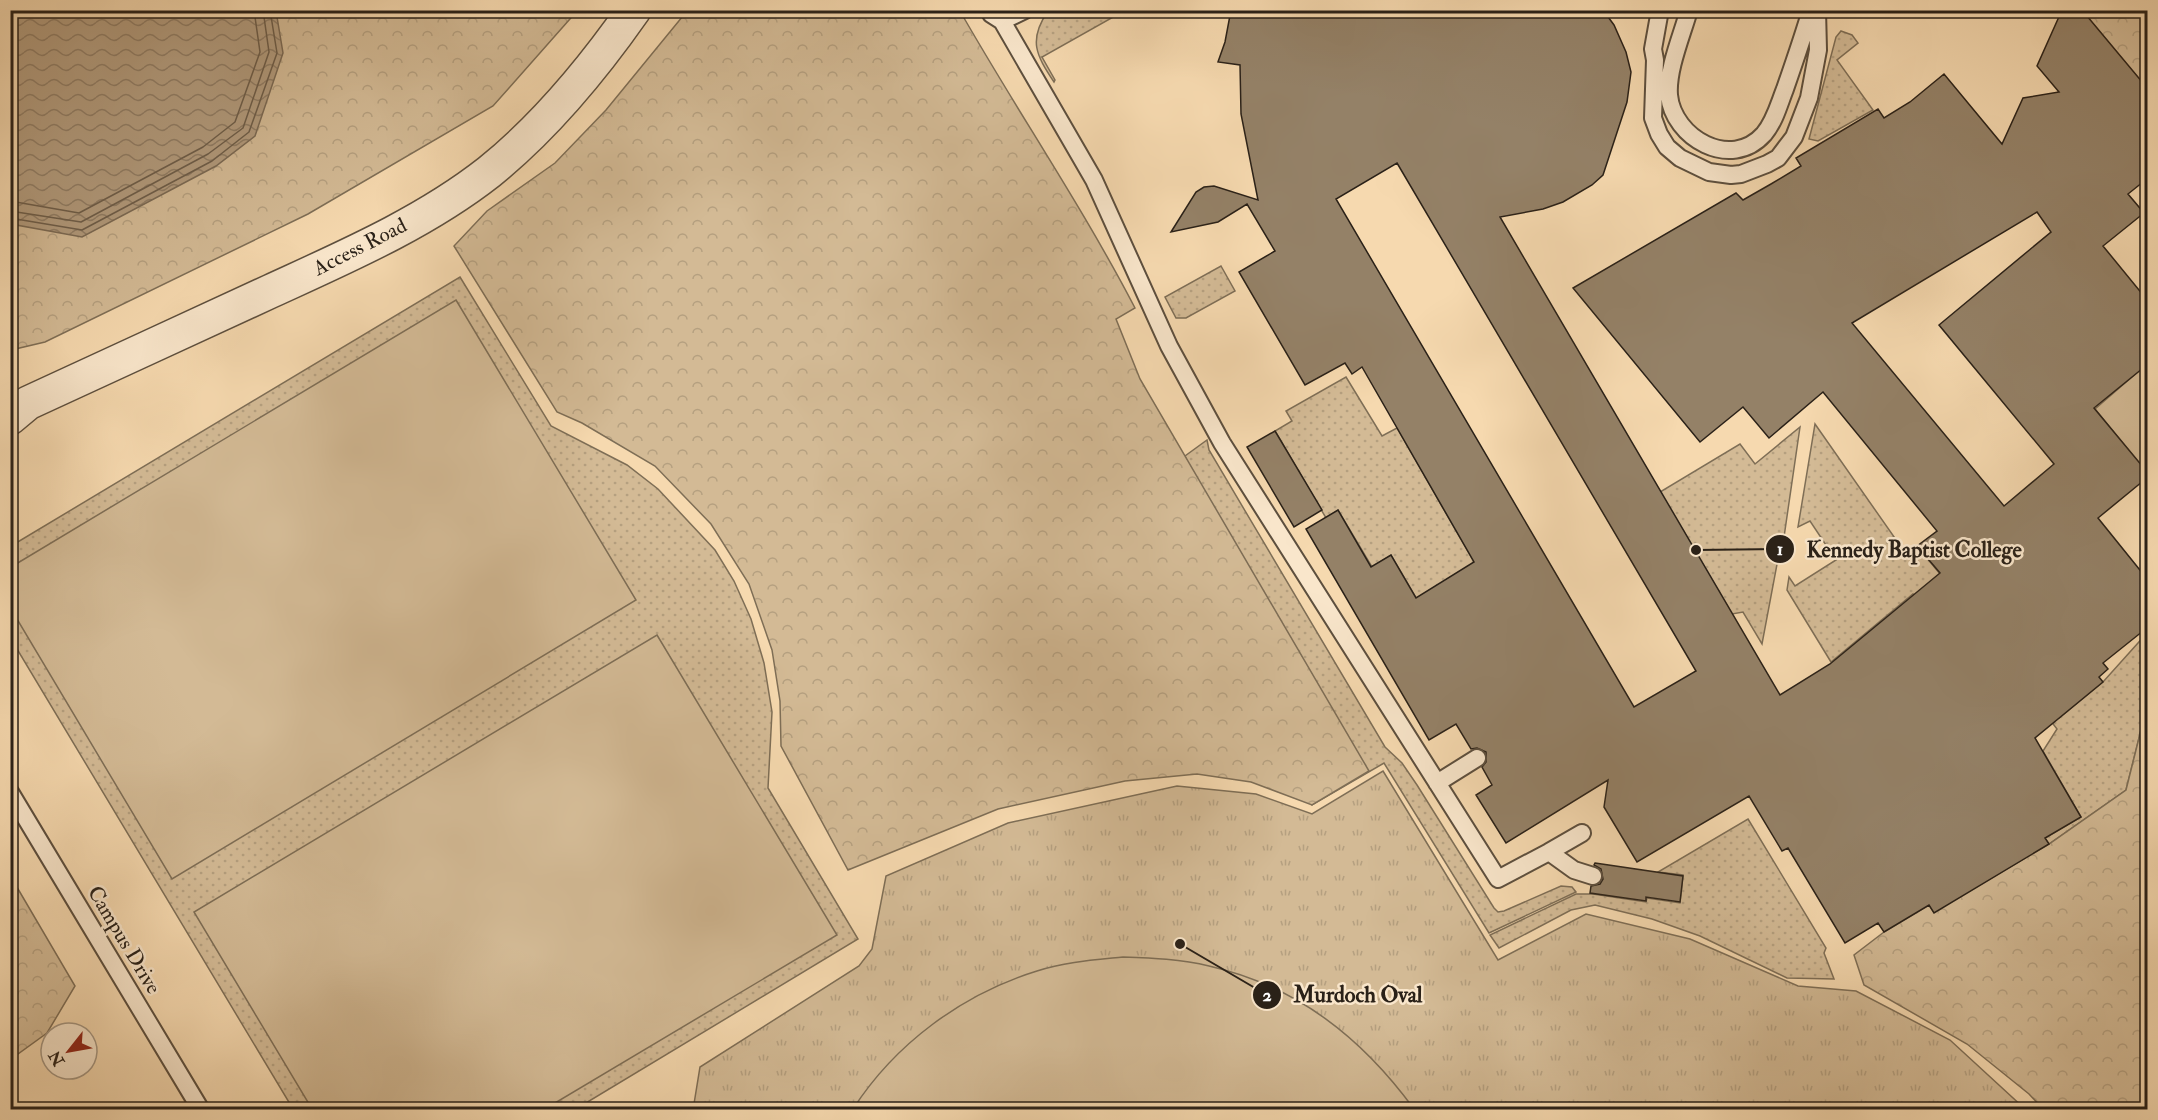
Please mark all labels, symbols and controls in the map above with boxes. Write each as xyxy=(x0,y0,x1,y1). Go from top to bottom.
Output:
street label: Access Road xyxy=(308,212,412,283)
callout: Kennedy Baptist College xyxy=(1765,529,2034,569)
text: Kennedy Baptist College xyxy=(1806,536,2022,565)
text: 1 xyxy=(1777,538,1783,561)
street label: Campus Drive xyxy=(81,881,167,999)
callout: Murdoch Oval xyxy=(1252,975,1434,1015)
text: Murdoch Oval xyxy=(1293,981,1423,1009)
text: 2 xyxy=(1262,984,1272,1007)
north arrow xyxy=(39,1021,99,1081)
text: N xyxy=(44,1046,70,1070)

